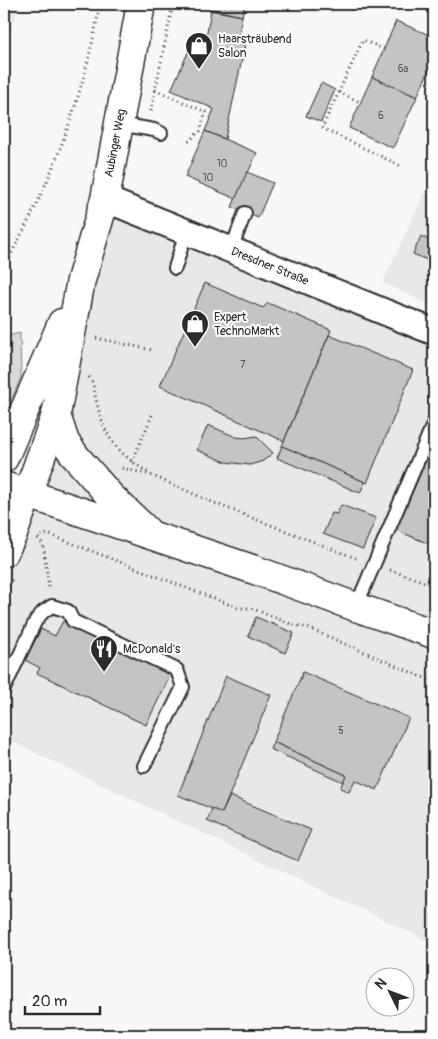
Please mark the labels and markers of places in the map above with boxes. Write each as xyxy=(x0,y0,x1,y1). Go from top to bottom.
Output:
shop icon: Haarsträubend Salon xyxy=(184,31,214,70)
place label: Haarsträubend Salon xyxy=(218,32,292,61)
shop icon: Expert TechnoMarkt xyxy=(180,309,210,348)
place label: Expert TechnoMarkt xyxy=(214,310,280,339)
restaurant icon: McDonald's xyxy=(89,634,119,673)
place label: McDonald's xyxy=(123,642,181,657)

